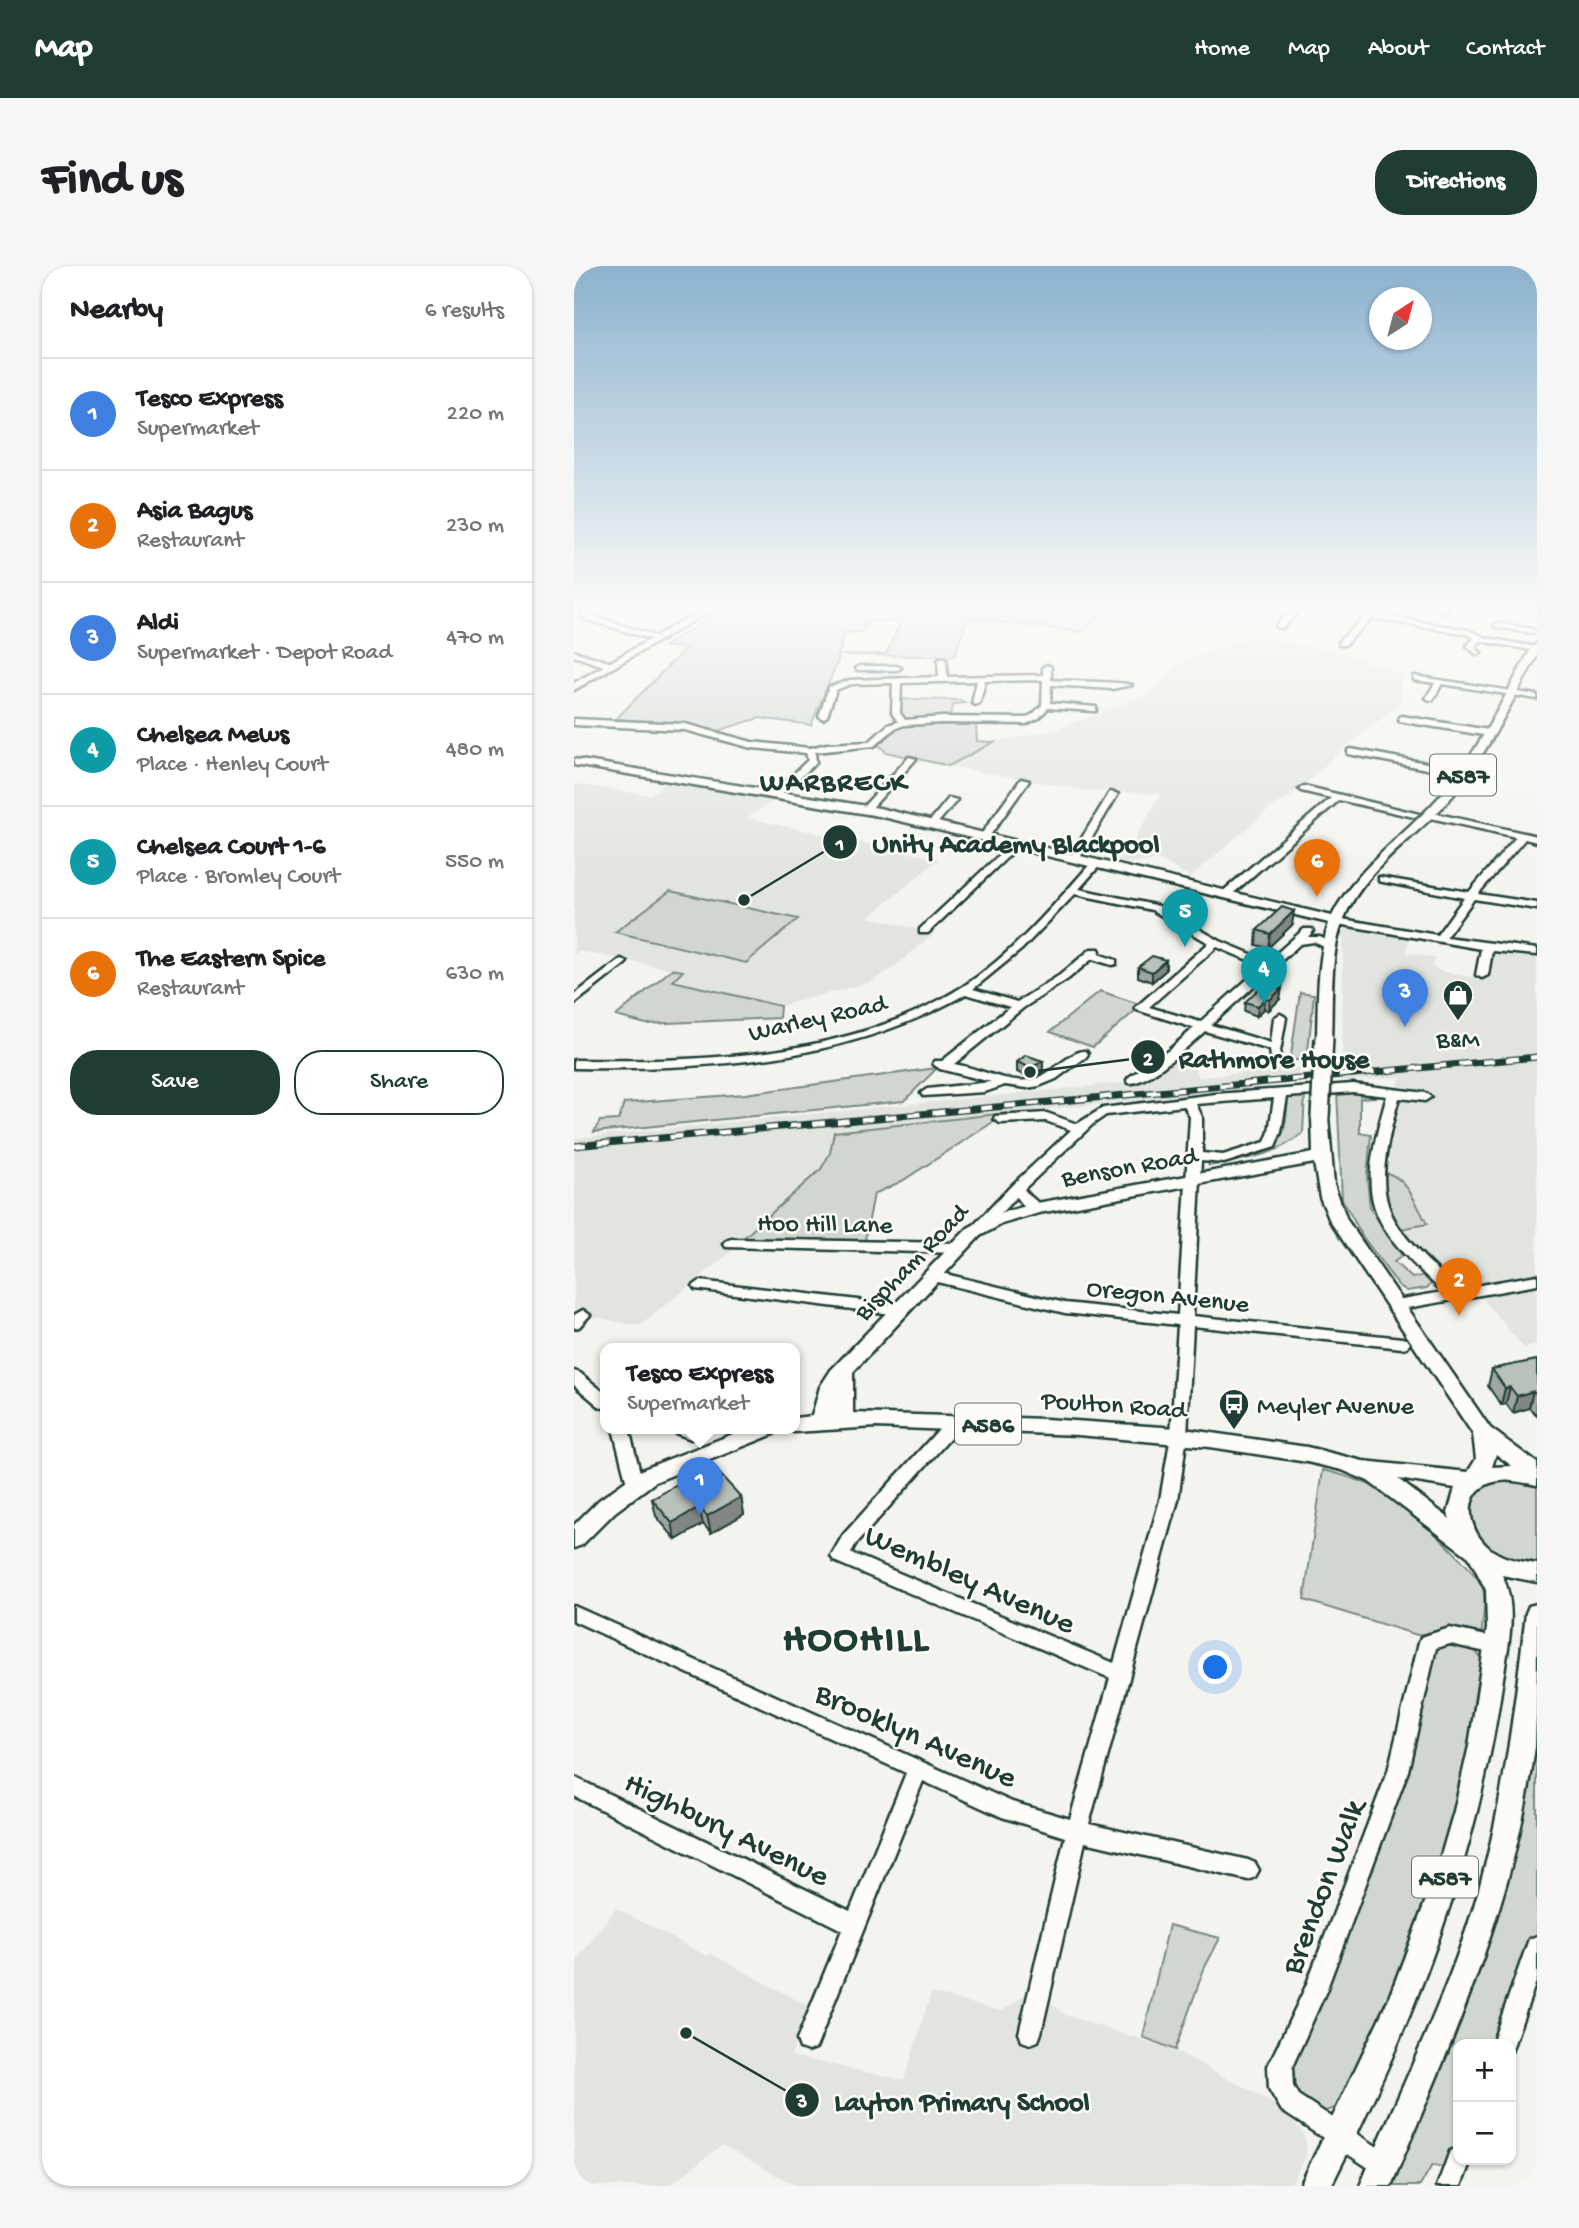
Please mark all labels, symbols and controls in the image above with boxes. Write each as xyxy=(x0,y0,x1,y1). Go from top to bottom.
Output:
text: Map xyxy=(35,30,92,68)
text: Home xyxy=(1194,35,1250,64)
text: Map xyxy=(1288,35,1330,64)
text: About xyxy=(1368,35,1428,64)
text: Contact xyxy=(1466,35,1544,64)
button: Directions xyxy=(1375,150,1537,215)
text: Find us xyxy=(42,153,182,211)
north arrow xyxy=(1369,287,1432,350)
text: Nearby xyxy=(70,294,163,329)
text: 6 results xyxy=(425,298,504,325)
text: Tesco Express xyxy=(137,385,283,416)
text: 1 xyxy=(88,401,98,428)
text: 220 m xyxy=(447,401,504,428)
text: Supermarket xyxy=(137,416,259,443)
text: Asia Bagus xyxy=(137,497,252,528)
text: 2 xyxy=(87,513,99,540)
text: 230 m xyxy=(446,513,504,540)
text: Restaurant xyxy=(137,528,244,555)
text: Aldi xyxy=(137,609,179,640)
text: 3 xyxy=(87,625,99,652)
text: 470 m xyxy=(446,625,504,652)
text: Supermarket · Depot Road xyxy=(137,640,392,667)
text: Chelsea Mews xyxy=(137,721,289,752)
text: 4 xyxy=(88,737,98,764)
text: 480 m xyxy=(446,737,504,764)
text: Place · Henley Court xyxy=(137,752,328,779)
road number: A587 xyxy=(1430,754,1496,796)
district label: WARBRECK xyxy=(759,768,910,801)
callout: Unity Academy Blackpool xyxy=(823,818,1173,867)
text: Unity Academy Blackpool xyxy=(872,830,1160,863)
text: Chelsea Court 1-6 xyxy=(137,833,325,864)
text: 1 xyxy=(835,834,844,859)
pin: 6 xyxy=(1294,839,1340,897)
text: 5 xyxy=(87,849,99,876)
text: 550 m xyxy=(445,849,504,876)
text: Place · Bromley Court xyxy=(137,864,340,891)
pin: 5 xyxy=(1162,889,1208,947)
text: The Eastern Spice xyxy=(137,945,325,976)
pin: 4 xyxy=(1241,946,1287,1004)
text: 6 xyxy=(87,961,99,988)
text: 630 m xyxy=(446,961,504,988)
pin: 3 xyxy=(1382,969,1428,1027)
text: Restaurant xyxy=(137,976,244,1003)
shop icon: B&M xyxy=(1441,978,1475,1022)
street label: Warley Road xyxy=(746,989,892,1051)
place label: B&M xyxy=(1435,1027,1481,1058)
callout: Rathmore House xyxy=(1130,1033,1384,1082)
text: Rathmore House xyxy=(1178,1045,1371,1078)
text: 2 xyxy=(1143,1049,1154,1074)
button: Save xyxy=(70,1050,280,1115)
button: Share xyxy=(294,1050,504,1115)
street label: Benson Road xyxy=(1058,1142,1202,1197)
street label: Bispham Road xyxy=(849,1198,978,1330)
street label: Hoo Hill Lane xyxy=(757,1210,894,1243)
pin: 2 xyxy=(1436,1258,1482,1316)
street label: Oregon Avenue xyxy=(1085,1275,1251,1322)
popup xyxy=(600,1343,800,1434)
text: Tesco Express xyxy=(627,1360,773,1391)
street label: Poulton Road xyxy=(1039,1387,1189,1428)
bus stop icon: Meyler Avenue xyxy=(1217,1387,1251,1431)
text: Supermarket xyxy=(627,1391,749,1418)
place label: Meyler Avenue xyxy=(1257,1393,1415,1424)
road number: A586 xyxy=(955,1404,1021,1444)
pin: 1 xyxy=(677,1457,723,1515)
street label: Wembley Avenue xyxy=(858,1518,1081,1645)
district label: HOOHILL xyxy=(783,1618,930,1665)
your location xyxy=(1198,1650,1232,1684)
street label: Brooklyn Avenue xyxy=(807,1676,1022,1799)
street label: Highbury Avenue xyxy=(617,1765,835,1898)
street label: Brendon Walk xyxy=(1275,1793,1377,1981)
road number: A587 xyxy=(1412,1856,1478,1898)
map controls xyxy=(1453,2039,1516,2165)
button: + xyxy=(1453,2039,1516,2102)
callout: Layton Primary School xyxy=(785,2075,1103,2124)
text: Layton Primary School xyxy=(834,2088,1090,2121)
text: 3 xyxy=(796,2091,808,2116)
button: − xyxy=(1453,2102,1516,2165)

